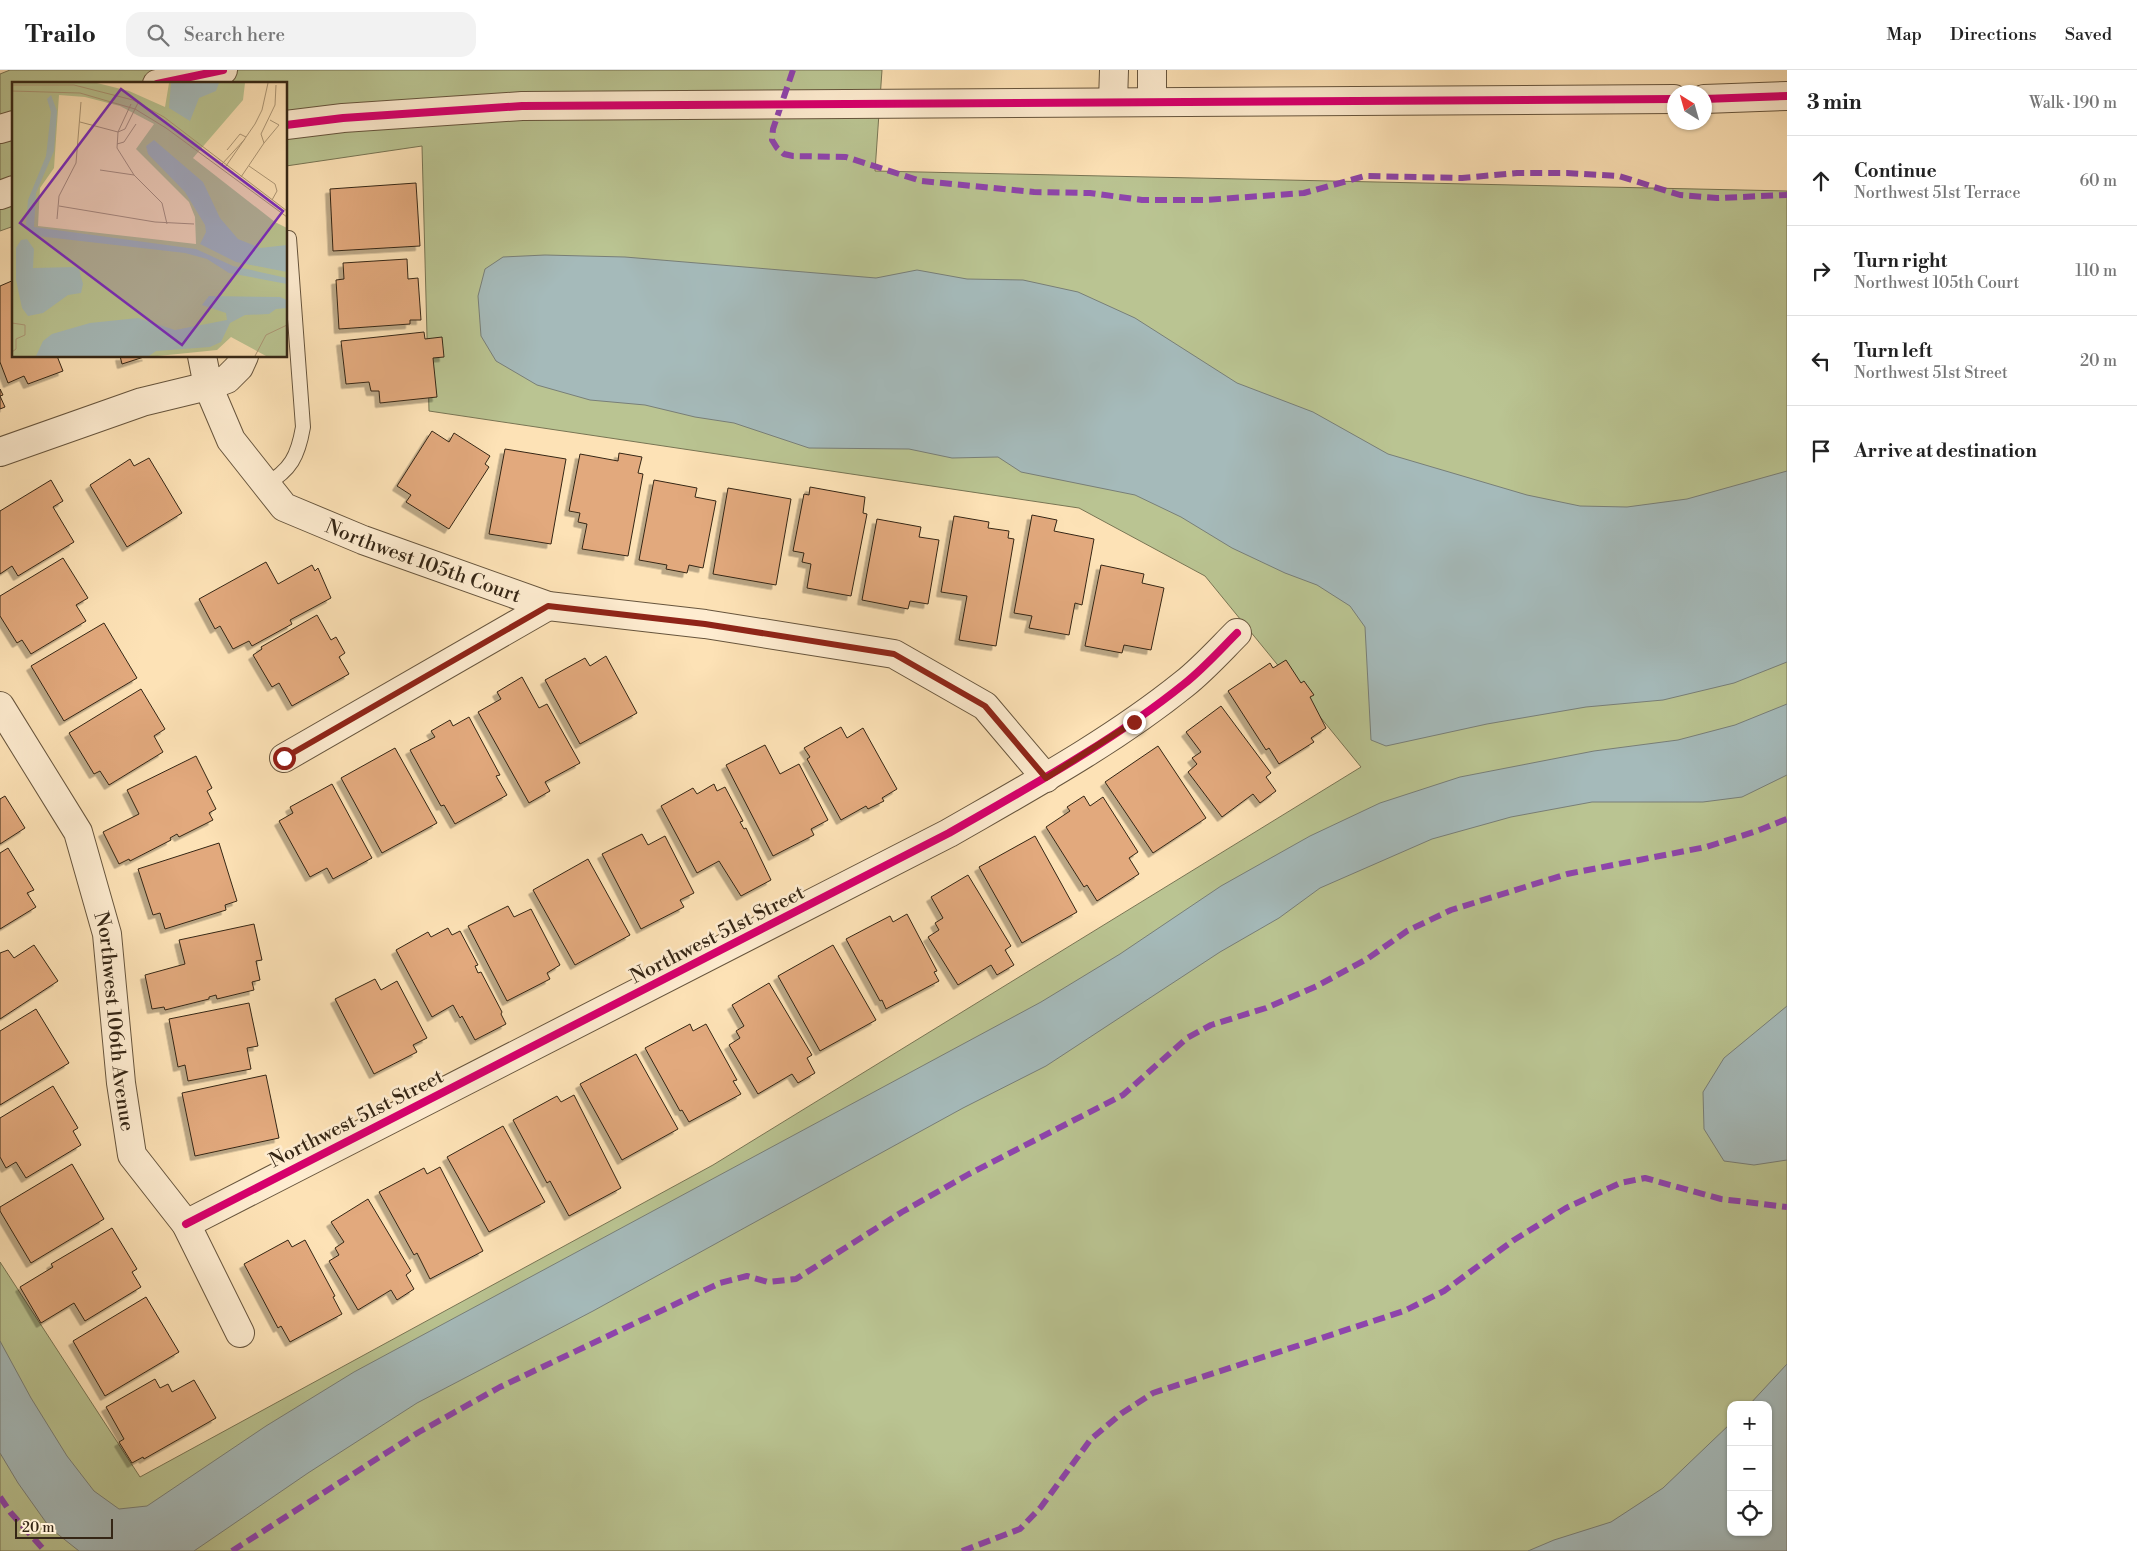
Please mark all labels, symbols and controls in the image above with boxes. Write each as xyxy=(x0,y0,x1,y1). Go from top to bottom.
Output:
search box xyxy=(126,12,476,57)
text: Trailo xyxy=(25,20,96,50)
icon: search xyxy=(144,21,172,49)
text: Search here xyxy=(184,23,285,47)
text: Map xyxy=(1886,23,1922,46)
text: Directions xyxy=(1950,23,2037,46)
text: Saved xyxy=(2065,23,2112,46)
inset map xyxy=(12,82,288,358)
north arrow xyxy=(1667,85,1712,130)
text: 3 min xyxy=(1807,90,1862,116)
text: Walk · 190 m xyxy=(2029,93,2117,113)
text: Continue xyxy=(1854,159,1937,183)
icon: ahead xyxy=(1807,167,1835,195)
text: 60 m xyxy=(2079,171,2117,191)
text: Northwest 51st Terrace xyxy=(1854,183,2021,203)
text: Turn right xyxy=(1854,249,1947,273)
icon: right xyxy=(1807,257,1835,285)
text: 110 m xyxy=(2075,261,2117,281)
text: Northwest 105th Court xyxy=(1854,273,2019,293)
text: Turn left xyxy=(1854,339,1933,363)
icon: left xyxy=(1807,347,1835,375)
text: 20 m xyxy=(2080,351,2117,371)
text: Northwest 51st Street xyxy=(1854,363,2008,383)
icon: arrive xyxy=(1807,437,1835,465)
text: Arrive at destination xyxy=(1854,439,2037,463)
street label: Northwest 105th Court xyxy=(321,515,524,609)
route end xyxy=(1123,711,1146,734)
route start xyxy=(273,747,296,770)
street label: Northwest 51st Street xyxy=(626,881,809,990)
street label: Northwest 106th Avenue xyxy=(87,909,139,1133)
street label: Northwest 51st Street xyxy=(265,1065,448,1174)
map controls xyxy=(1727,1401,1772,1536)
button: + xyxy=(1727,1401,1772,1446)
button: − xyxy=(1727,1446,1772,1491)
button: locate xyxy=(1727,1491,1772,1536)
scale bar xyxy=(15,1516,112,1539)
text: 20 m xyxy=(22,1519,54,1537)

